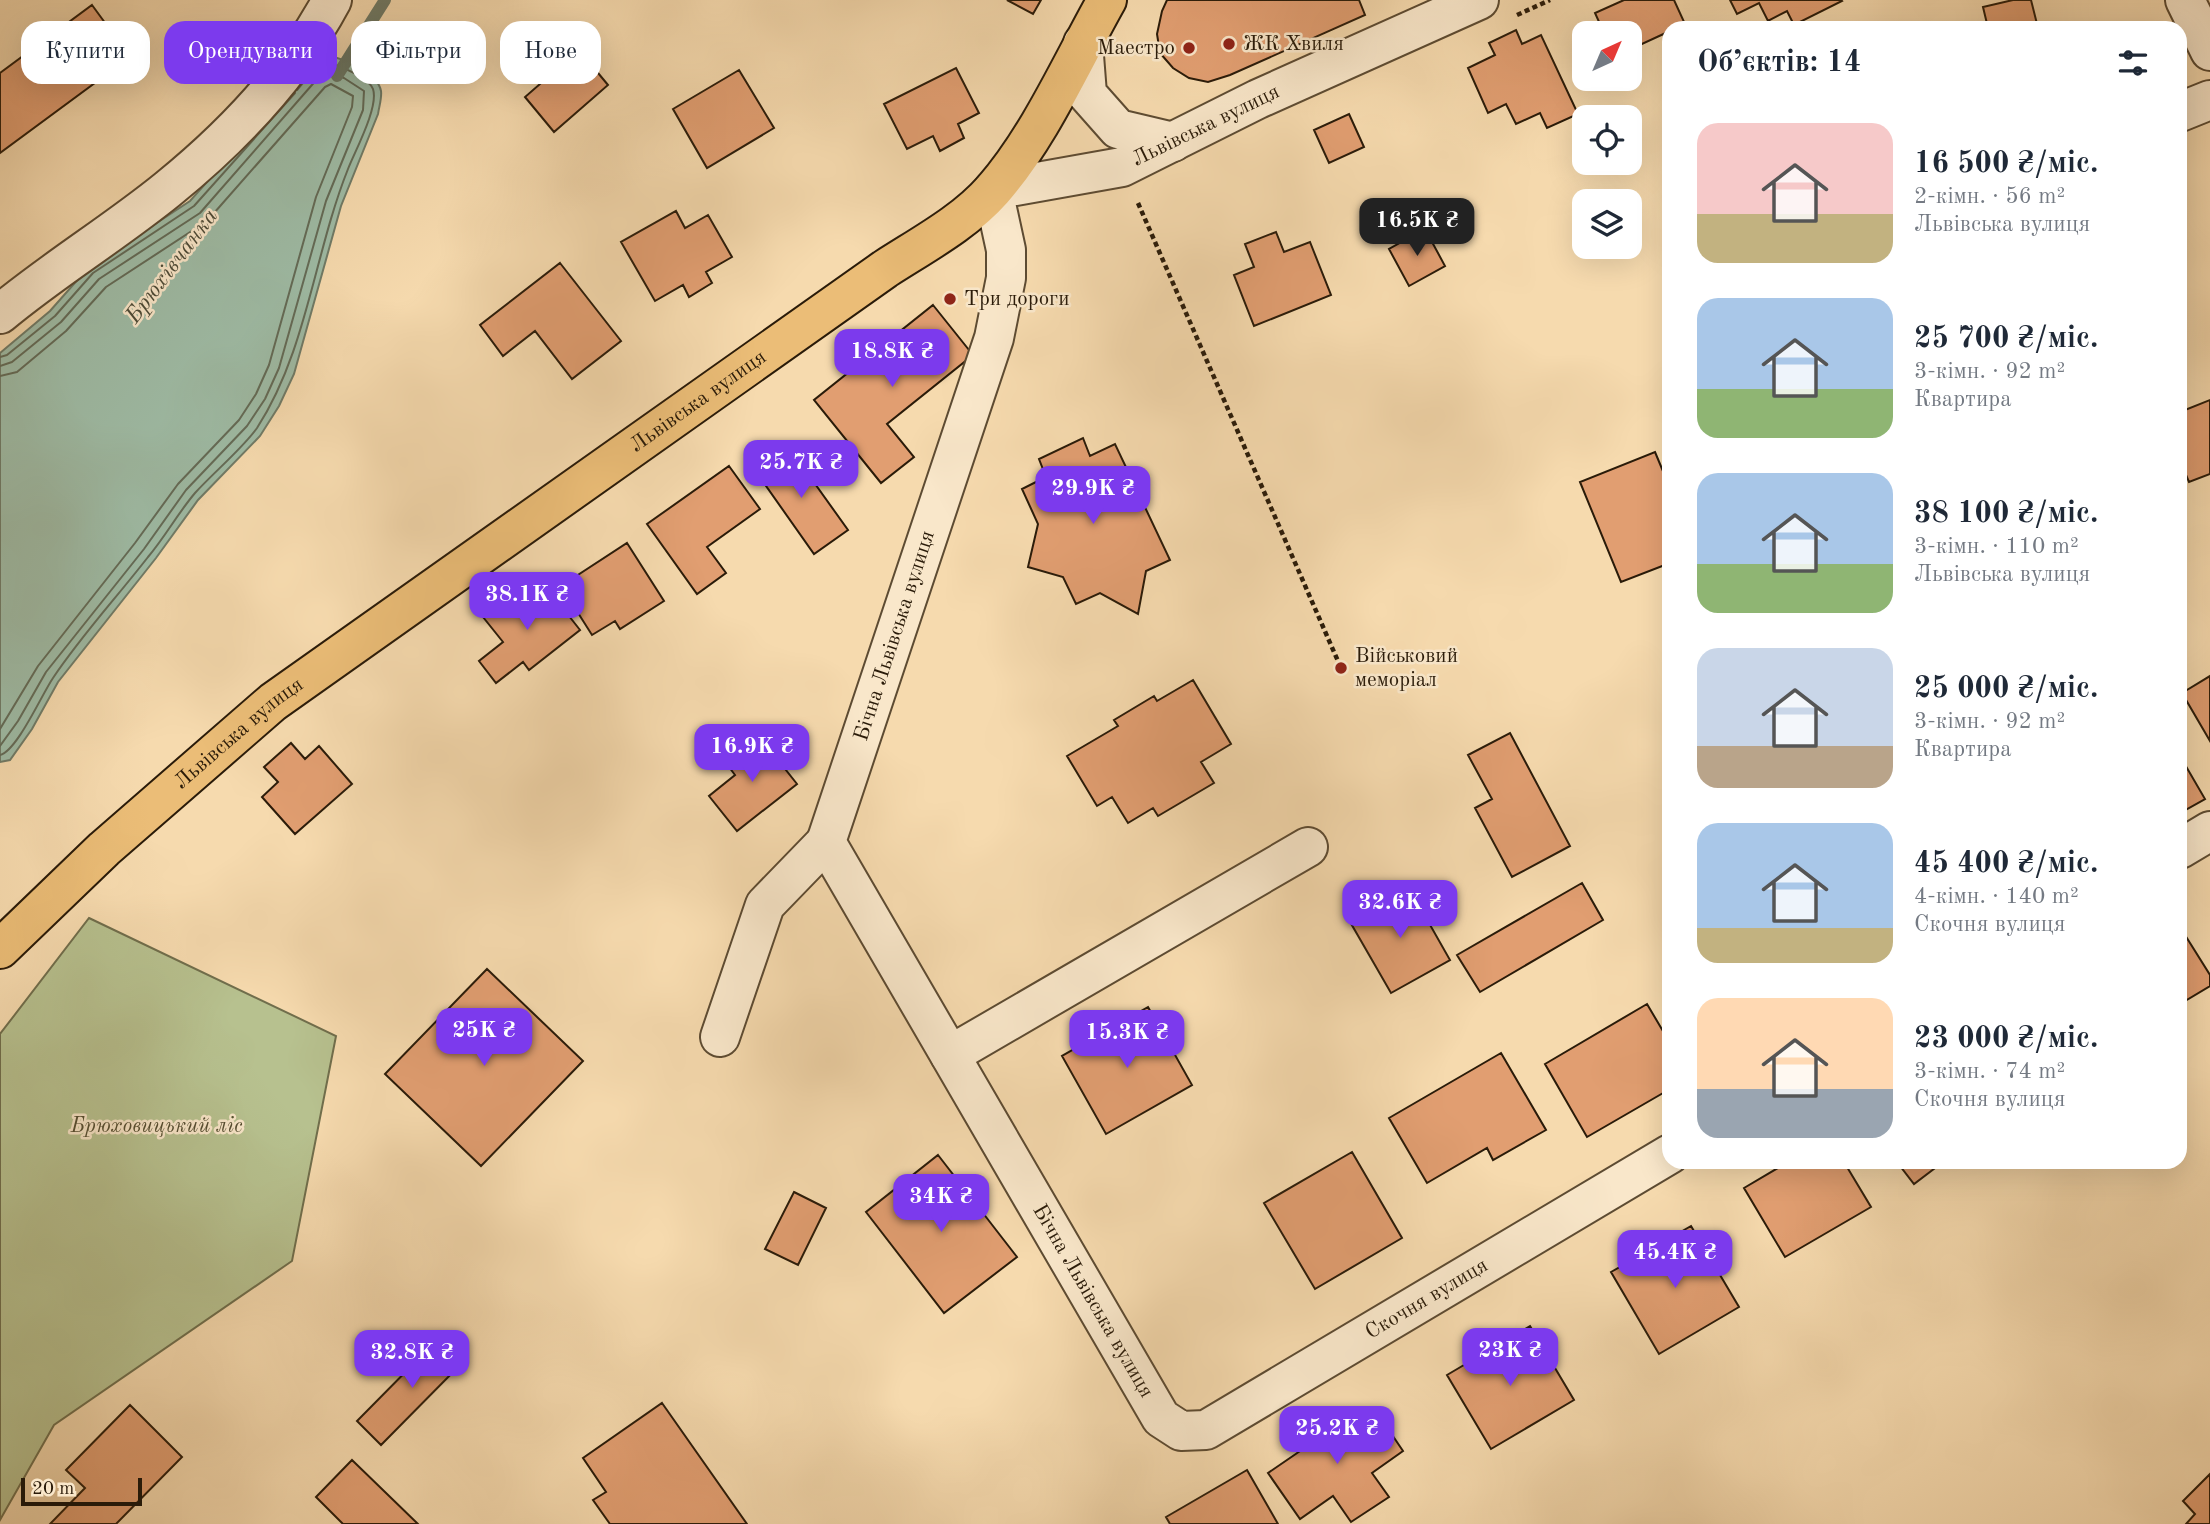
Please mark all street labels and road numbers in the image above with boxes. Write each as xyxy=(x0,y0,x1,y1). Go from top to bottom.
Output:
street label: Львівська вулиця xyxy=(1129,81,1283,171)
street label: Львівська вулиця xyxy=(626,346,770,456)
street label: Бічна Львівська вулиця xyxy=(851,528,939,744)
street label: Львівська вулиця xyxy=(170,674,307,793)
street label: Бічна Львівська вулиця xyxy=(1029,1201,1157,1401)
street label: Скочня вулиця xyxy=(1362,1254,1491,1343)

